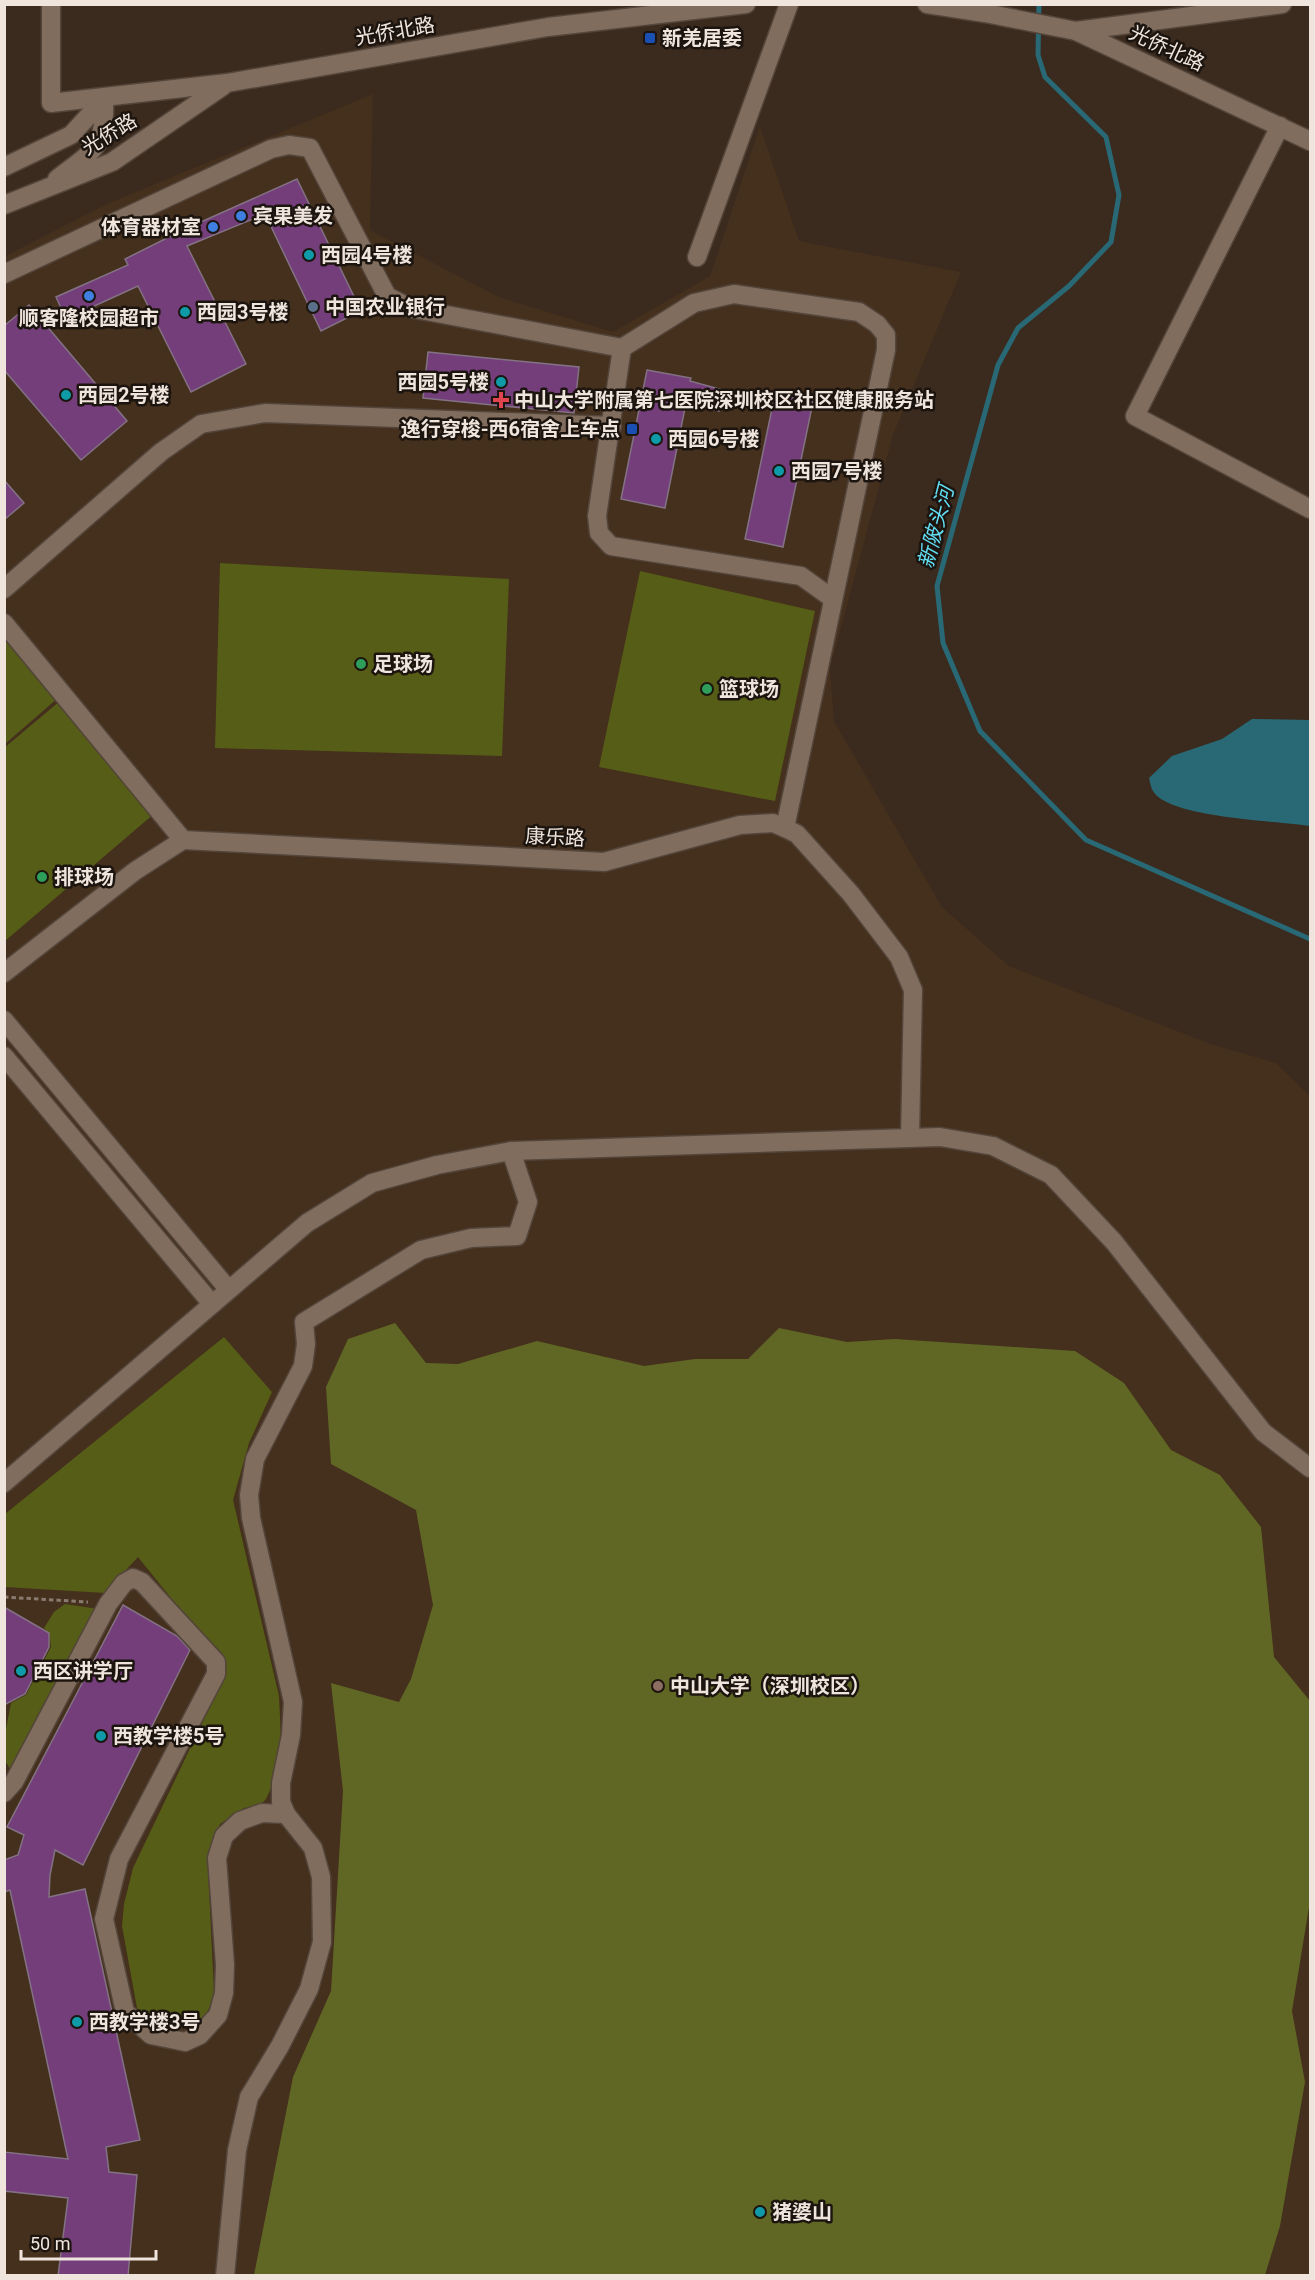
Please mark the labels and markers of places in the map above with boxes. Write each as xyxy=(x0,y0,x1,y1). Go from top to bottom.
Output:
place label: 新羌居委 xyxy=(662,26,742,50)
marker: 新羌居委 xyxy=(643,31,657,45)
place label: 宾果美发 xyxy=(253,204,333,228)
marker: 宾果美发 xyxy=(234,209,248,223)
place label: 体育器材室 xyxy=(101,215,201,239)
marker: 体育器材室 xyxy=(206,220,220,234)
place label: 西园4号楼 xyxy=(321,243,412,267)
marker: 西园4号楼 xyxy=(302,248,316,262)
marker: 顺客隆校园超市 xyxy=(82,289,96,303)
place label: 中国农业银行 xyxy=(325,295,445,319)
place label: 西园3号楼 xyxy=(197,300,288,324)
marker: 中国农业银行 xyxy=(306,300,320,314)
marker: 西园3号楼 xyxy=(178,305,192,319)
place label: 顺客隆校园超市 xyxy=(19,306,159,330)
place label: 西园5号楼 xyxy=(398,370,489,394)
marker: 西园5号楼 xyxy=(494,375,508,389)
place label: 西园2号楼 xyxy=(78,383,169,407)
marker: 西园2号楼 xyxy=(59,388,73,402)
place label: 中山大学附属第七医院深圳校区社区健康服务站 xyxy=(514,388,934,412)
marker: 中山大学附属第七医院深圳校区社区健康服务站 xyxy=(492,391,510,409)
place label: 逸行穿梭-西6宿舍上车点 xyxy=(401,417,620,441)
marker: 逸行穿梭-西6宿舍上车点 xyxy=(625,422,639,436)
place label: 西园6号楼 xyxy=(668,427,759,451)
marker: 西园6号楼 xyxy=(649,432,663,446)
place label: 西园7号楼 xyxy=(791,459,882,483)
marker: 西园7号楼 xyxy=(772,464,786,478)
place label: 足球场 xyxy=(373,652,433,676)
marker: 足球场 xyxy=(354,657,368,671)
place label: 篮球场 xyxy=(719,677,779,701)
marker: 篮球场 xyxy=(700,682,714,696)
place label: 排球场 xyxy=(54,865,114,889)
marker: 排球场 xyxy=(35,870,49,884)
place label: 西区讲学厅 xyxy=(33,1659,133,1683)
marker: 西区讲学厅 xyxy=(14,1664,28,1678)
place label: 中山大学（深圳校区） xyxy=(670,1674,870,1698)
marker: 中山大学（深圳校区） xyxy=(651,1679,665,1693)
place label: 西教学楼5号 xyxy=(113,1724,224,1748)
marker: 西教学楼5号 xyxy=(94,1729,108,1743)
place label: 西教学楼3号 xyxy=(89,2010,200,2034)
marker: 西教学楼3号 xyxy=(70,2015,84,2029)
place label: 猪婆山 xyxy=(772,2200,832,2224)
marker: 猪婆山 xyxy=(753,2205,767,2219)

